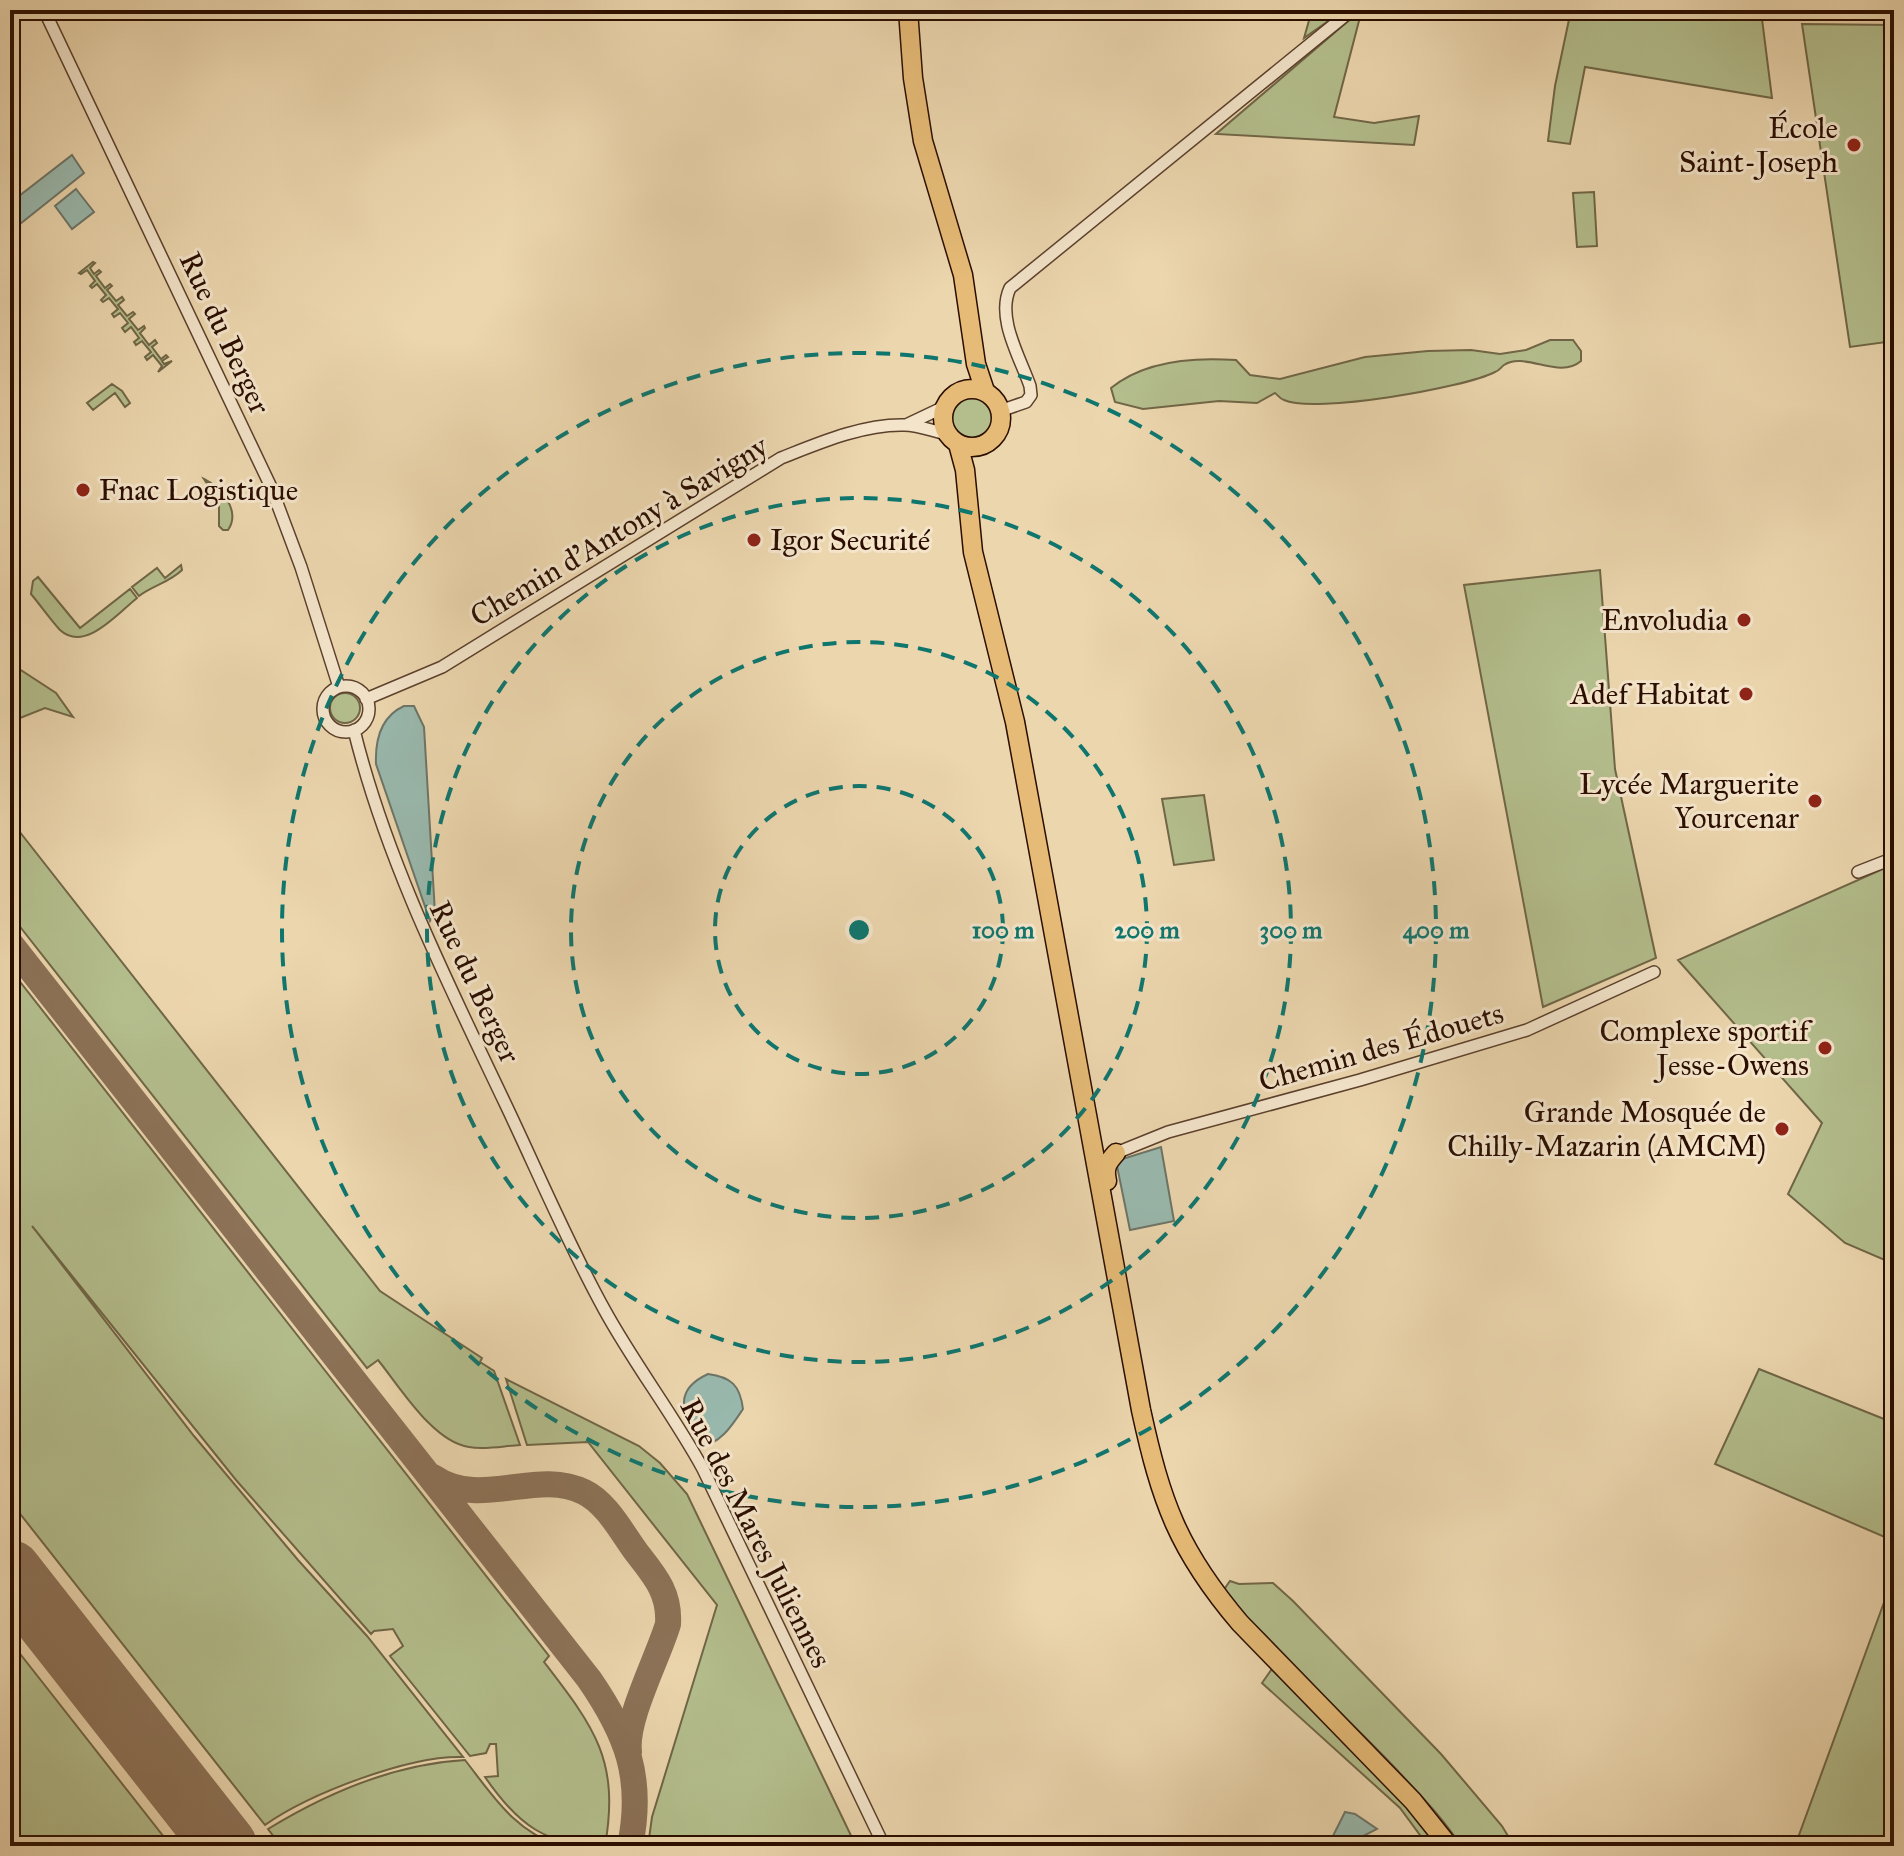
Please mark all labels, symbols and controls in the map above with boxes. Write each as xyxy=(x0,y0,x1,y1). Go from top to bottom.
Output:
place label: École Saint-Joseph xyxy=(1679,109,1838,180)
marker: École Saint-Joseph xyxy=(1845,136,1863,154)
street label: Rue du Berger xyxy=(172,246,279,420)
street label: Chemin d'Antony à Savigny xyxy=(464,427,775,634)
place label: Fnac Logistique xyxy=(99,472,298,508)
marker: Fnac Logistique xyxy=(74,481,92,499)
place label: Igor Securité xyxy=(770,522,931,558)
marker: Igor Securité xyxy=(745,531,763,549)
place label: Envoludia xyxy=(1601,602,1728,638)
marker: Envoludia xyxy=(1735,611,1753,629)
place label: Adef Habitat xyxy=(1569,676,1730,712)
marker: Adef Habitat xyxy=(1737,685,1755,703)
place label: Lycée Marguerite Yourcenar xyxy=(1579,766,1800,836)
marker: Lycée Marguerite Yourcenar xyxy=(1806,792,1824,810)
street label: Rue du Berger xyxy=(422,895,529,1069)
text: 100 m xyxy=(972,915,1035,945)
text: 200 m xyxy=(1114,915,1180,945)
text: 300 m xyxy=(1260,915,1323,945)
text: 400 m xyxy=(1403,915,1470,945)
centre of rings xyxy=(845,916,873,944)
street label: Chemin des Édouets xyxy=(1254,994,1507,1099)
place label: Complexe sportif Jesse-Owens xyxy=(1599,1013,1814,1083)
marker: Complexe sportif Jesse-Owens xyxy=(1816,1039,1834,1057)
place label: Grande Mosquée de Chilly-Mazarin (AMCM) xyxy=(1447,1094,1766,1165)
marker: Grande Mosquée de Chilly-Mazarin (AMCM) xyxy=(1773,1120,1791,1138)
street label: Rue des Mares Juliennes xyxy=(672,1392,840,1674)

